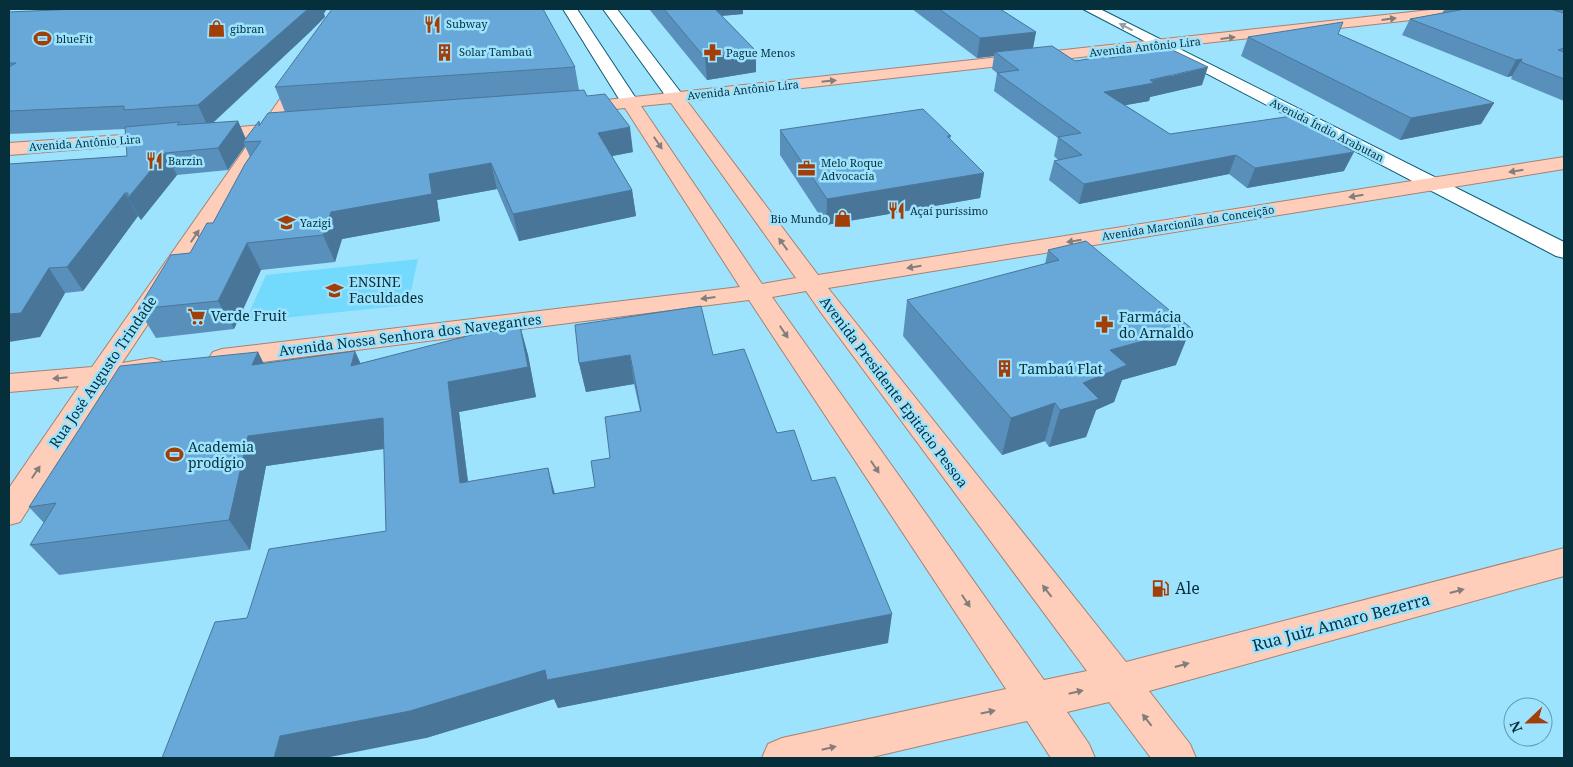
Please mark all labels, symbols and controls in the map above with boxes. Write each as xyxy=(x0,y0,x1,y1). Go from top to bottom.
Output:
restaurant icon: Subway xyxy=(422,14,442,34)
one-way arrow xyxy=(1381,15,1397,23)
place label: Subway xyxy=(446,16,488,31)
shop icon: gibran xyxy=(206,19,226,39)
place label: gibran xyxy=(230,21,264,36)
one-way arrow xyxy=(1119,23,1133,31)
sports icon: blueFit xyxy=(32,29,52,49)
place label: blueFit xyxy=(56,31,93,46)
street label: Avenida Antônio Lira xyxy=(1088,33,1202,60)
one-way arrow xyxy=(1220,34,1236,42)
building icon: Solar Tambaú xyxy=(435,42,455,62)
pharmacy icon: Pague Menos xyxy=(702,43,722,63)
place label: Solar Tambaú xyxy=(459,44,532,59)
place label: Pague Menos xyxy=(726,45,795,60)
street label: Avenida Antônio Lira xyxy=(686,76,800,103)
one-way arrow xyxy=(821,77,837,85)
street label: Avenida Índio Arabutan xyxy=(1268,94,1387,165)
street label: Avenida Antônio Lira xyxy=(28,131,141,154)
one-way arrow xyxy=(653,136,662,150)
restaurant icon: Barzin xyxy=(144,151,164,171)
place label: Barzin xyxy=(168,153,203,168)
place label: Melo Roque Advocacia xyxy=(821,155,883,183)
office icon: Melo Roque Advocacia xyxy=(797,159,817,179)
one-way arrow xyxy=(1508,167,1524,175)
one-way arrow xyxy=(1347,193,1363,201)
restaurant icon: Açaí puríssimo xyxy=(886,201,906,221)
street label: Avenida Marcionila da Conceição xyxy=(1101,201,1275,244)
place label: Açaí puríssimo xyxy=(910,203,988,218)
shop icon: Bio Mundo xyxy=(832,209,852,229)
place label: Bio Mundo xyxy=(771,211,828,226)
school or university icon: Yazigi xyxy=(276,213,296,233)
place label: Yazigi xyxy=(299,215,331,230)
one-way arrow xyxy=(190,229,200,242)
one-way arrow xyxy=(777,238,788,251)
one-way arrow xyxy=(1066,238,1082,246)
one-way arrow xyxy=(905,263,921,271)
place label: ENSINE Faculdades xyxy=(349,272,424,307)
school or university icon: ENSINE Faculdades xyxy=(325,280,345,300)
street label: Rua José Augusto Trindade xyxy=(45,292,161,451)
street label: Avenida Presidente Epitácio Pessoa xyxy=(816,292,973,491)
one-way arrow xyxy=(699,294,715,302)
supermarket icon: Verde Fruit xyxy=(187,306,207,326)
place label: Verde Fruit xyxy=(211,306,287,325)
place label: Farmácia do Arnaldo xyxy=(1119,307,1194,342)
street label: Avenida Nossa Senhora dos Navegantes xyxy=(278,309,542,360)
pharmacy icon: Farmácia do Arnaldo xyxy=(1095,315,1115,335)
one-way arrow xyxy=(779,325,789,339)
building icon: Tambaú Flat xyxy=(995,359,1015,379)
place label: Tambaú Flat xyxy=(1019,359,1103,378)
one-way arrow xyxy=(52,375,68,383)
place label: Academia prodígio xyxy=(188,437,254,472)
sports icon: Academia prodígio xyxy=(164,445,184,465)
one-way arrow xyxy=(870,460,880,473)
one-way arrow xyxy=(31,466,41,479)
place label: Ale xyxy=(1175,577,1200,599)
fuel station icon: Ale xyxy=(1151,578,1171,598)
one-way arrow xyxy=(1042,585,1053,598)
one-way arrow xyxy=(1449,587,1464,595)
street label: Rua Juiz Amaro Bezerra xyxy=(1250,588,1432,656)
one-way arrow xyxy=(961,594,971,608)
one-way arrow xyxy=(1174,661,1189,669)
one-way arrow xyxy=(1069,688,1084,696)
north arrow xyxy=(1503,697,1553,747)
one-way arrow xyxy=(980,708,995,716)
one-way arrow xyxy=(1141,714,1152,727)
text: N xyxy=(1505,718,1526,736)
one-way arrow xyxy=(822,744,837,752)

